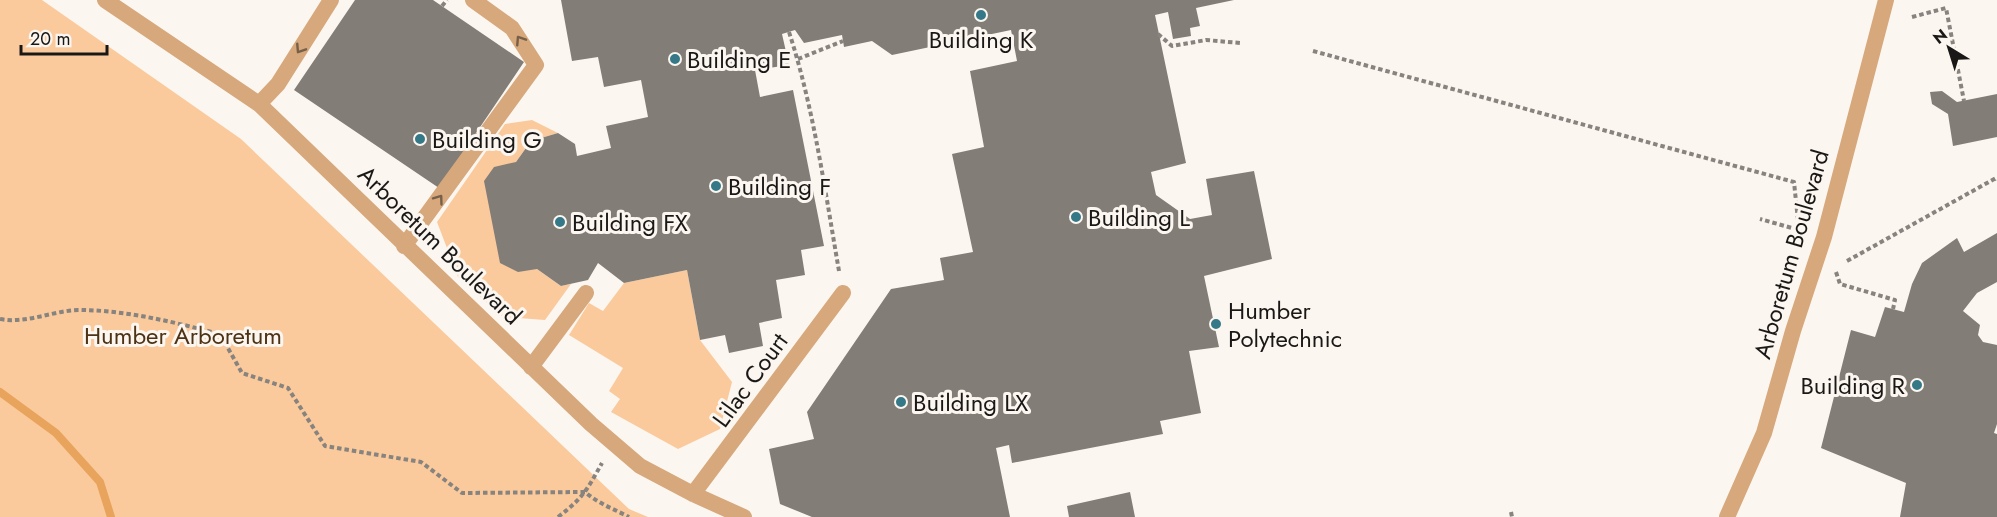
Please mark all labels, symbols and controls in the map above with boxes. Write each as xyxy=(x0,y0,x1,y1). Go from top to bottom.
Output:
marker: Building K xyxy=(974,8,988,22)
scale bar xyxy=(21,18,106,56)
north arrow xyxy=(1919,18,1979,78)
place label: Building K xyxy=(929,22,1034,57)
text: N xyxy=(1928,24,1952,50)
text: 20 m xyxy=(30,26,70,52)
one-way arrow xyxy=(517,36,528,47)
place label: Building E xyxy=(687,42,791,77)
one-way arrow xyxy=(295,43,307,53)
marker: Building E xyxy=(668,52,682,66)
place label: Building G xyxy=(432,122,542,157)
marker: Building G xyxy=(413,132,427,146)
street label: Arboretum Boulevard xyxy=(1744,145,1838,363)
street label: Arboretum Boulevard xyxy=(350,157,530,333)
place label: Building F xyxy=(728,169,831,204)
marker: Building F xyxy=(709,179,723,193)
one-way arrow xyxy=(432,194,443,205)
place label: Building L xyxy=(1088,200,1190,235)
place label: Building FX xyxy=(572,205,688,240)
marker: Building L xyxy=(1069,210,1083,224)
marker: Building FX xyxy=(553,215,567,229)
place label: Humber Polytechnic xyxy=(1228,293,1342,356)
marker: Humber Polytechnic xyxy=(1209,317,1223,331)
park label: Humber Arboretum xyxy=(84,318,282,353)
street label: Lilac Court xyxy=(704,325,796,434)
place label: Building R xyxy=(1800,368,1906,403)
marker: Building R xyxy=(1910,378,1924,392)
place label: Building LX xyxy=(913,385,1029,420)
marker: Building LX xyxy=(894,395,908,409)

